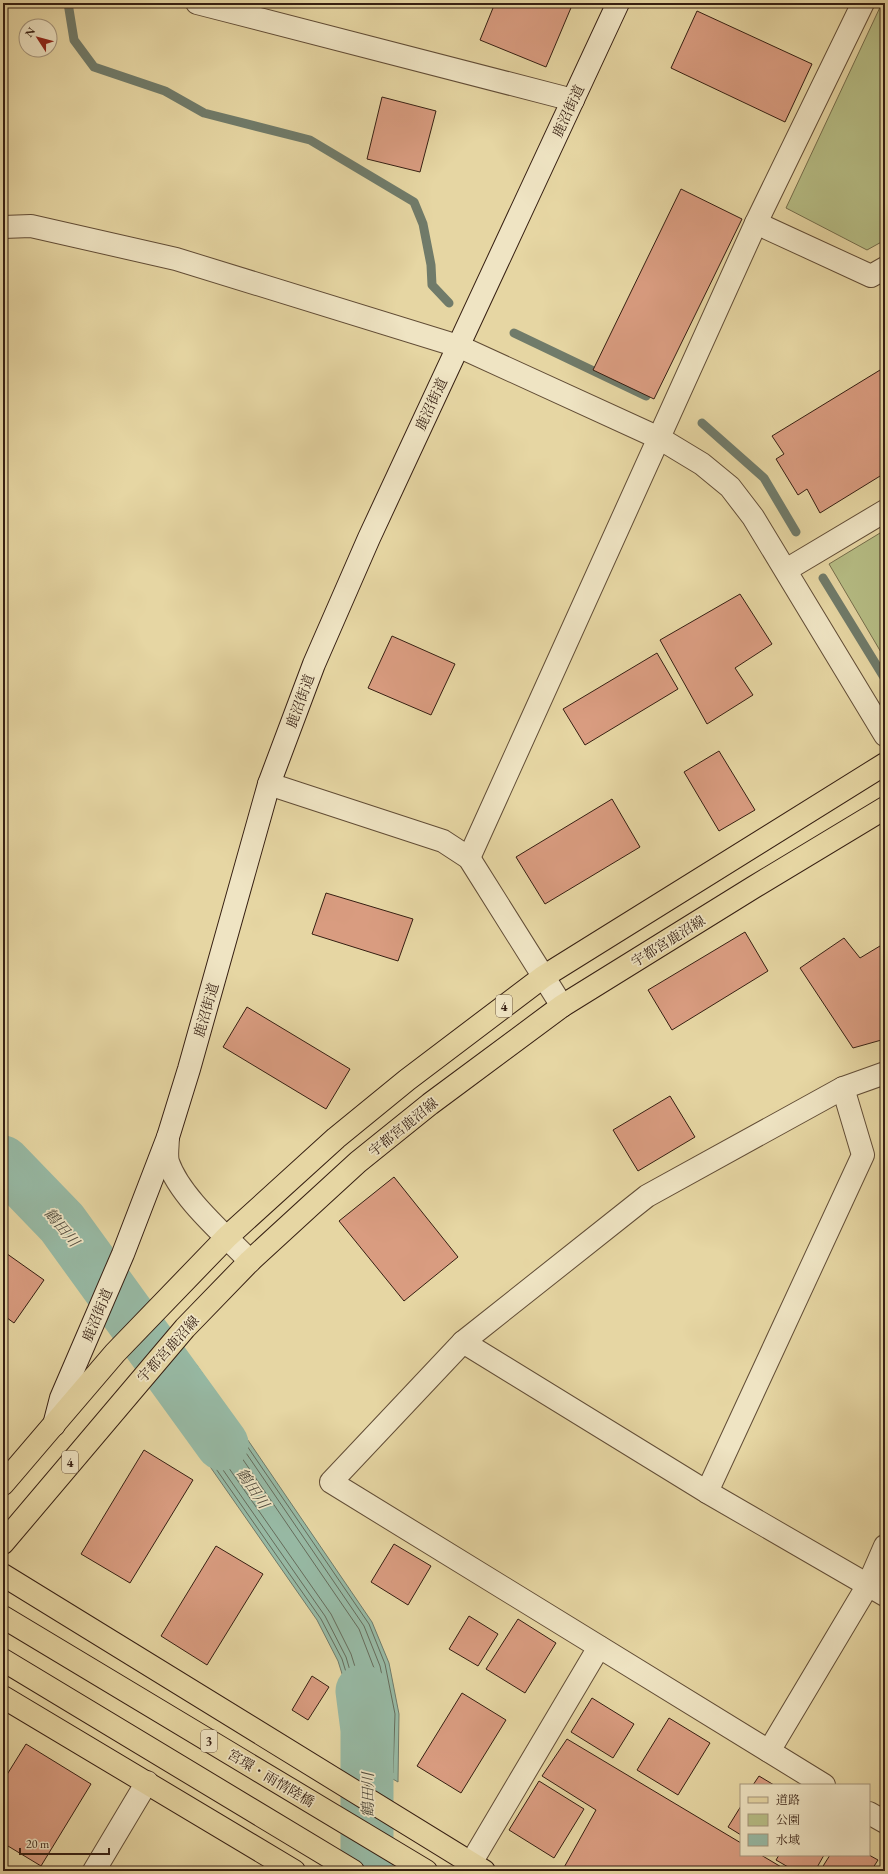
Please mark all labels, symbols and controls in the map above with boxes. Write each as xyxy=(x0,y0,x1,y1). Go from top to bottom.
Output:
north arrow xyxy=(18,18,58,58)
text: N xyxy=(22,24,38,40)
street label: 鹿沼街道 xyxy=(548,82,588,140)
street label: 鹿沼街道 xyxy=(411,375,451,433)
street label: 鹿沼街道 xyxy=(282,672,318,730)
street label: 宇都宮鹿沼線 xyxy=(628,911,708,971)
street label: 鹿沼街道 xyxy=(190,981,222,1039)
road number: 4 xyxy=(496,995,512,1017)
street label: 宇都宮鹿沼線 xyxy=(365,1094,441,1160)
water label: 鶴田川 xyxy=(40,1204,85,1252)
street label: 鹿沼街道 xyxy=(78,1286,116,1344)
street label: 宇都宮鹿沼線 xyxy=(133,1312,203,1386)
road number: 4 xyxy=(62,1451,78,1473)
water label: 鶴田川 xyxy=(233,1464,275,1514)
road number: 3 xyxy=(201,1730,217,1752)
street label: 宮環・雨情陸橋 xyxy=(224,1745,318,1811)
water label: 鶴田川 xyxy=(358,1771,377,1818)
legend xyxy=(740,1784,870,1856)
text: 道路 xyxy=(776,1792,800,1808)
text: 公園 xyxy=(776,1812,800,1828)
scale bar xyxy=(20,1830,109,1856)
text: 水域 xyxy=(776,1832,800,1848)
text: 20 m xyxy=(26,1836,50,1852)

